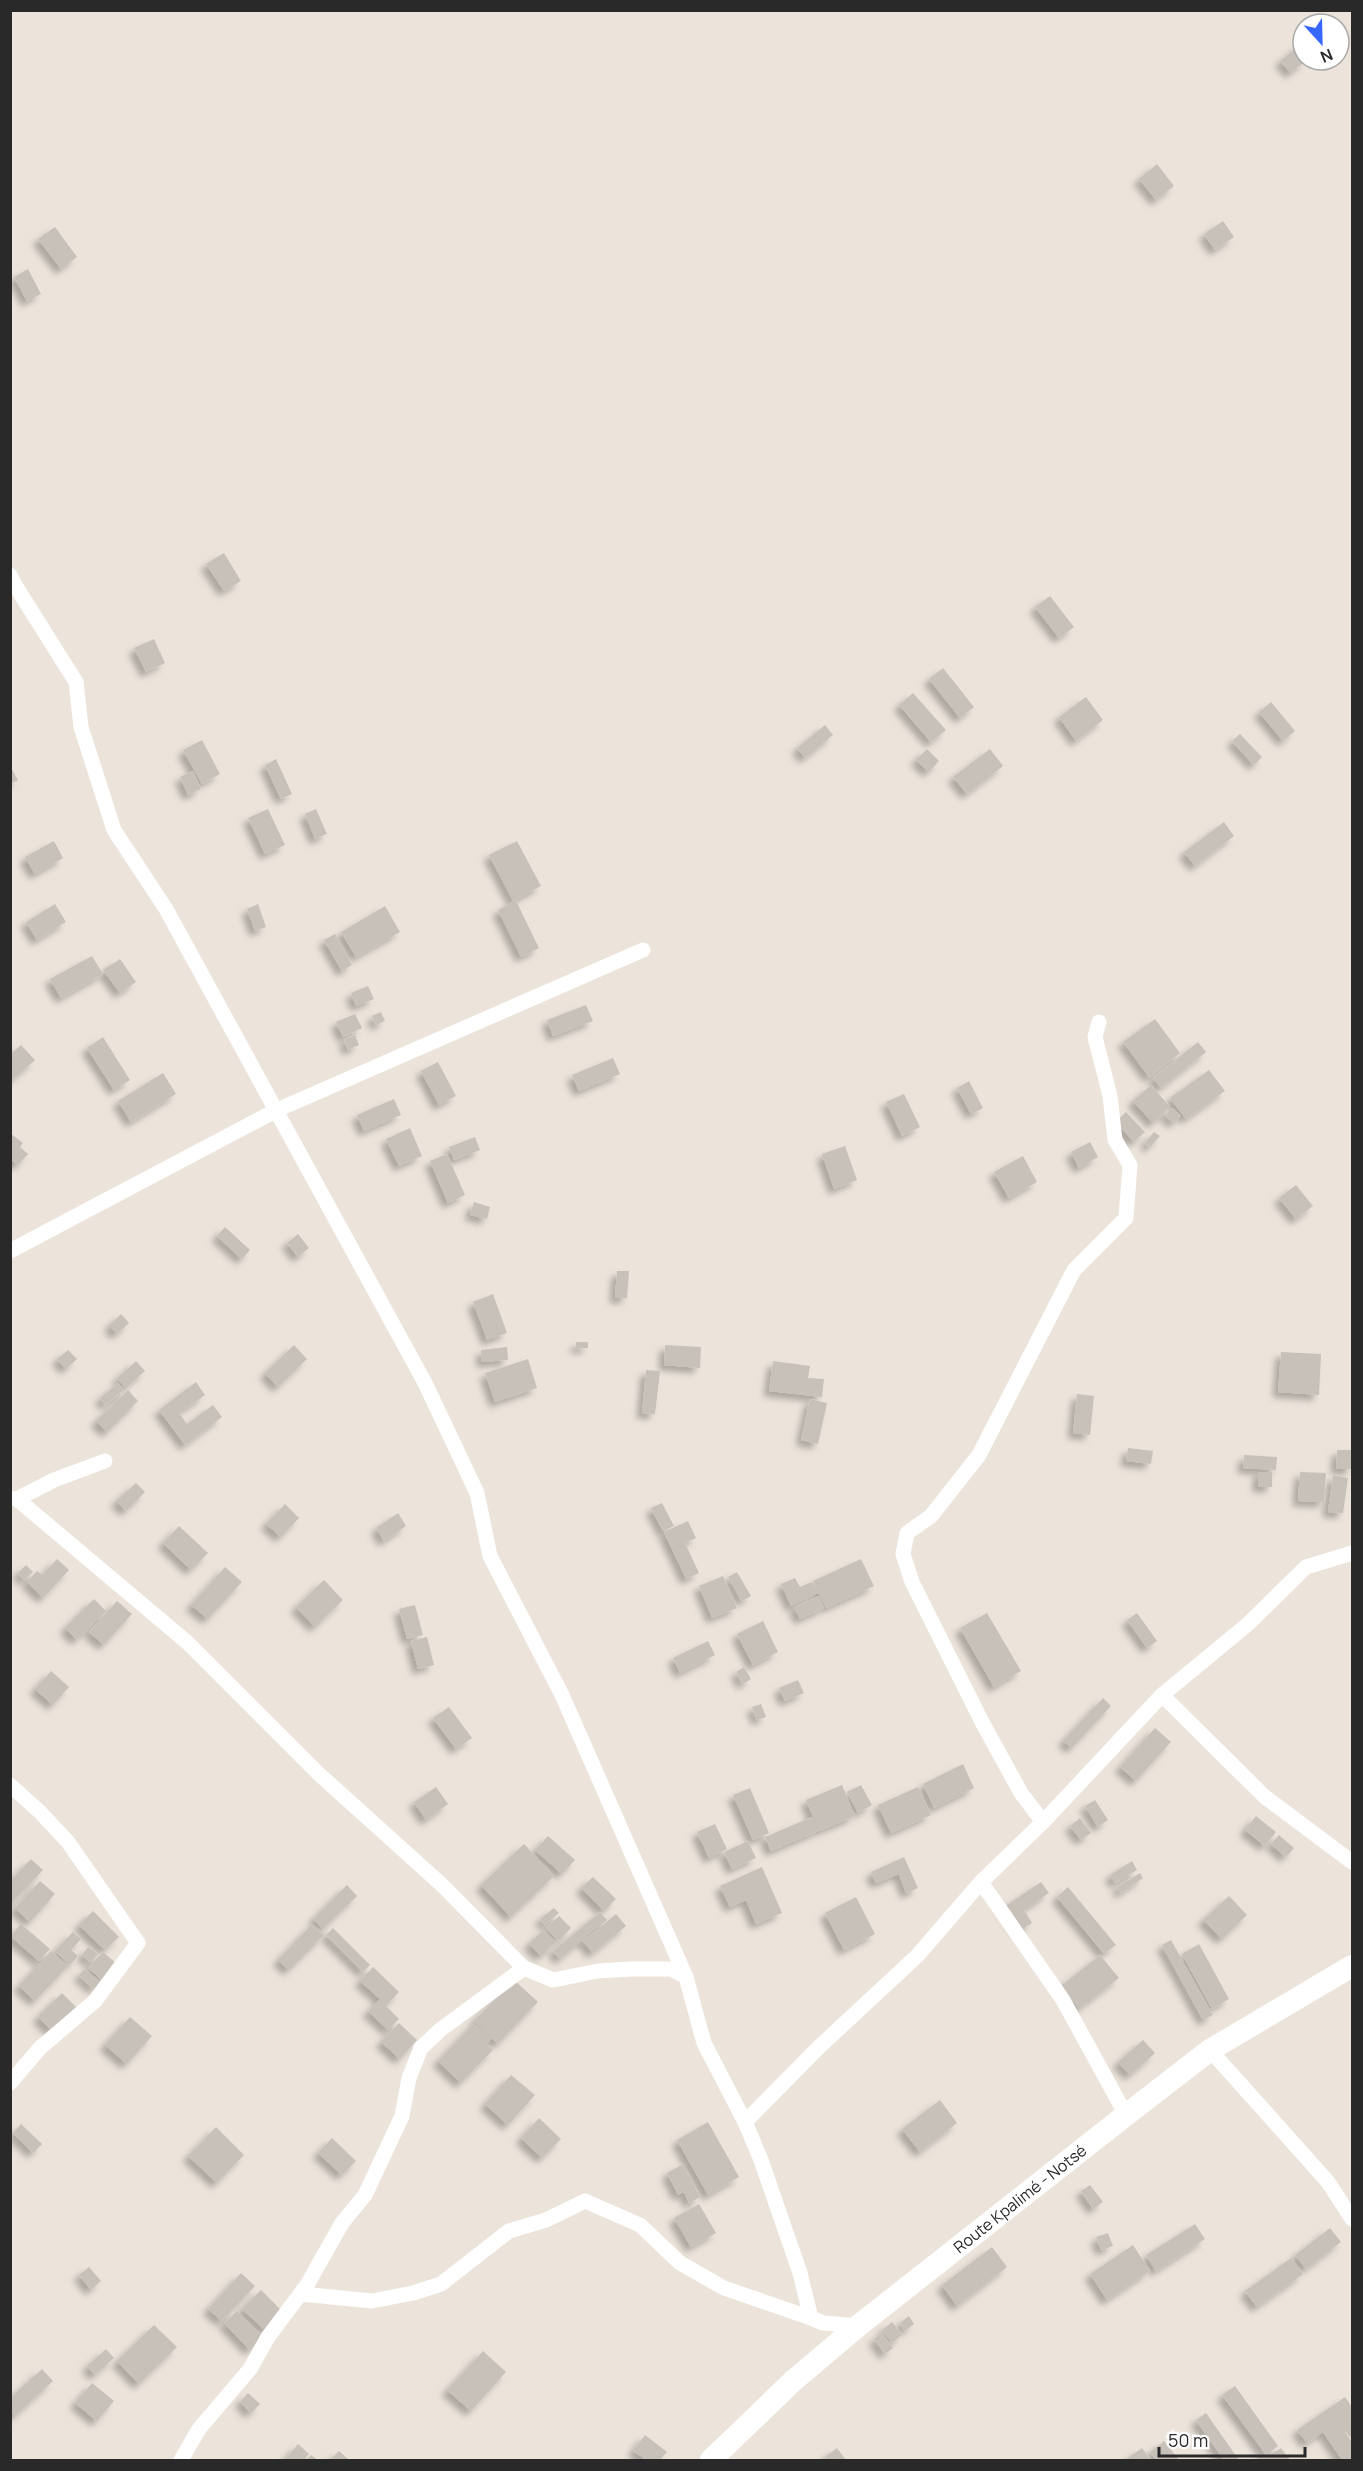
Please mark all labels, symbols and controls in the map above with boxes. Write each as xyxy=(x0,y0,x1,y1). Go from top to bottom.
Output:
north arrow xyxy=(1291,12,1351,72)
text: N xyxy=(1317,44,1336,68)
street label: Route Kpalimé - Notsé xyxy=(949,2139,1091,2258)
scale bar xyxy=(1159,2420,1304,2458)
text: 50 m xyxy=(1168,2428,1208,2452)

